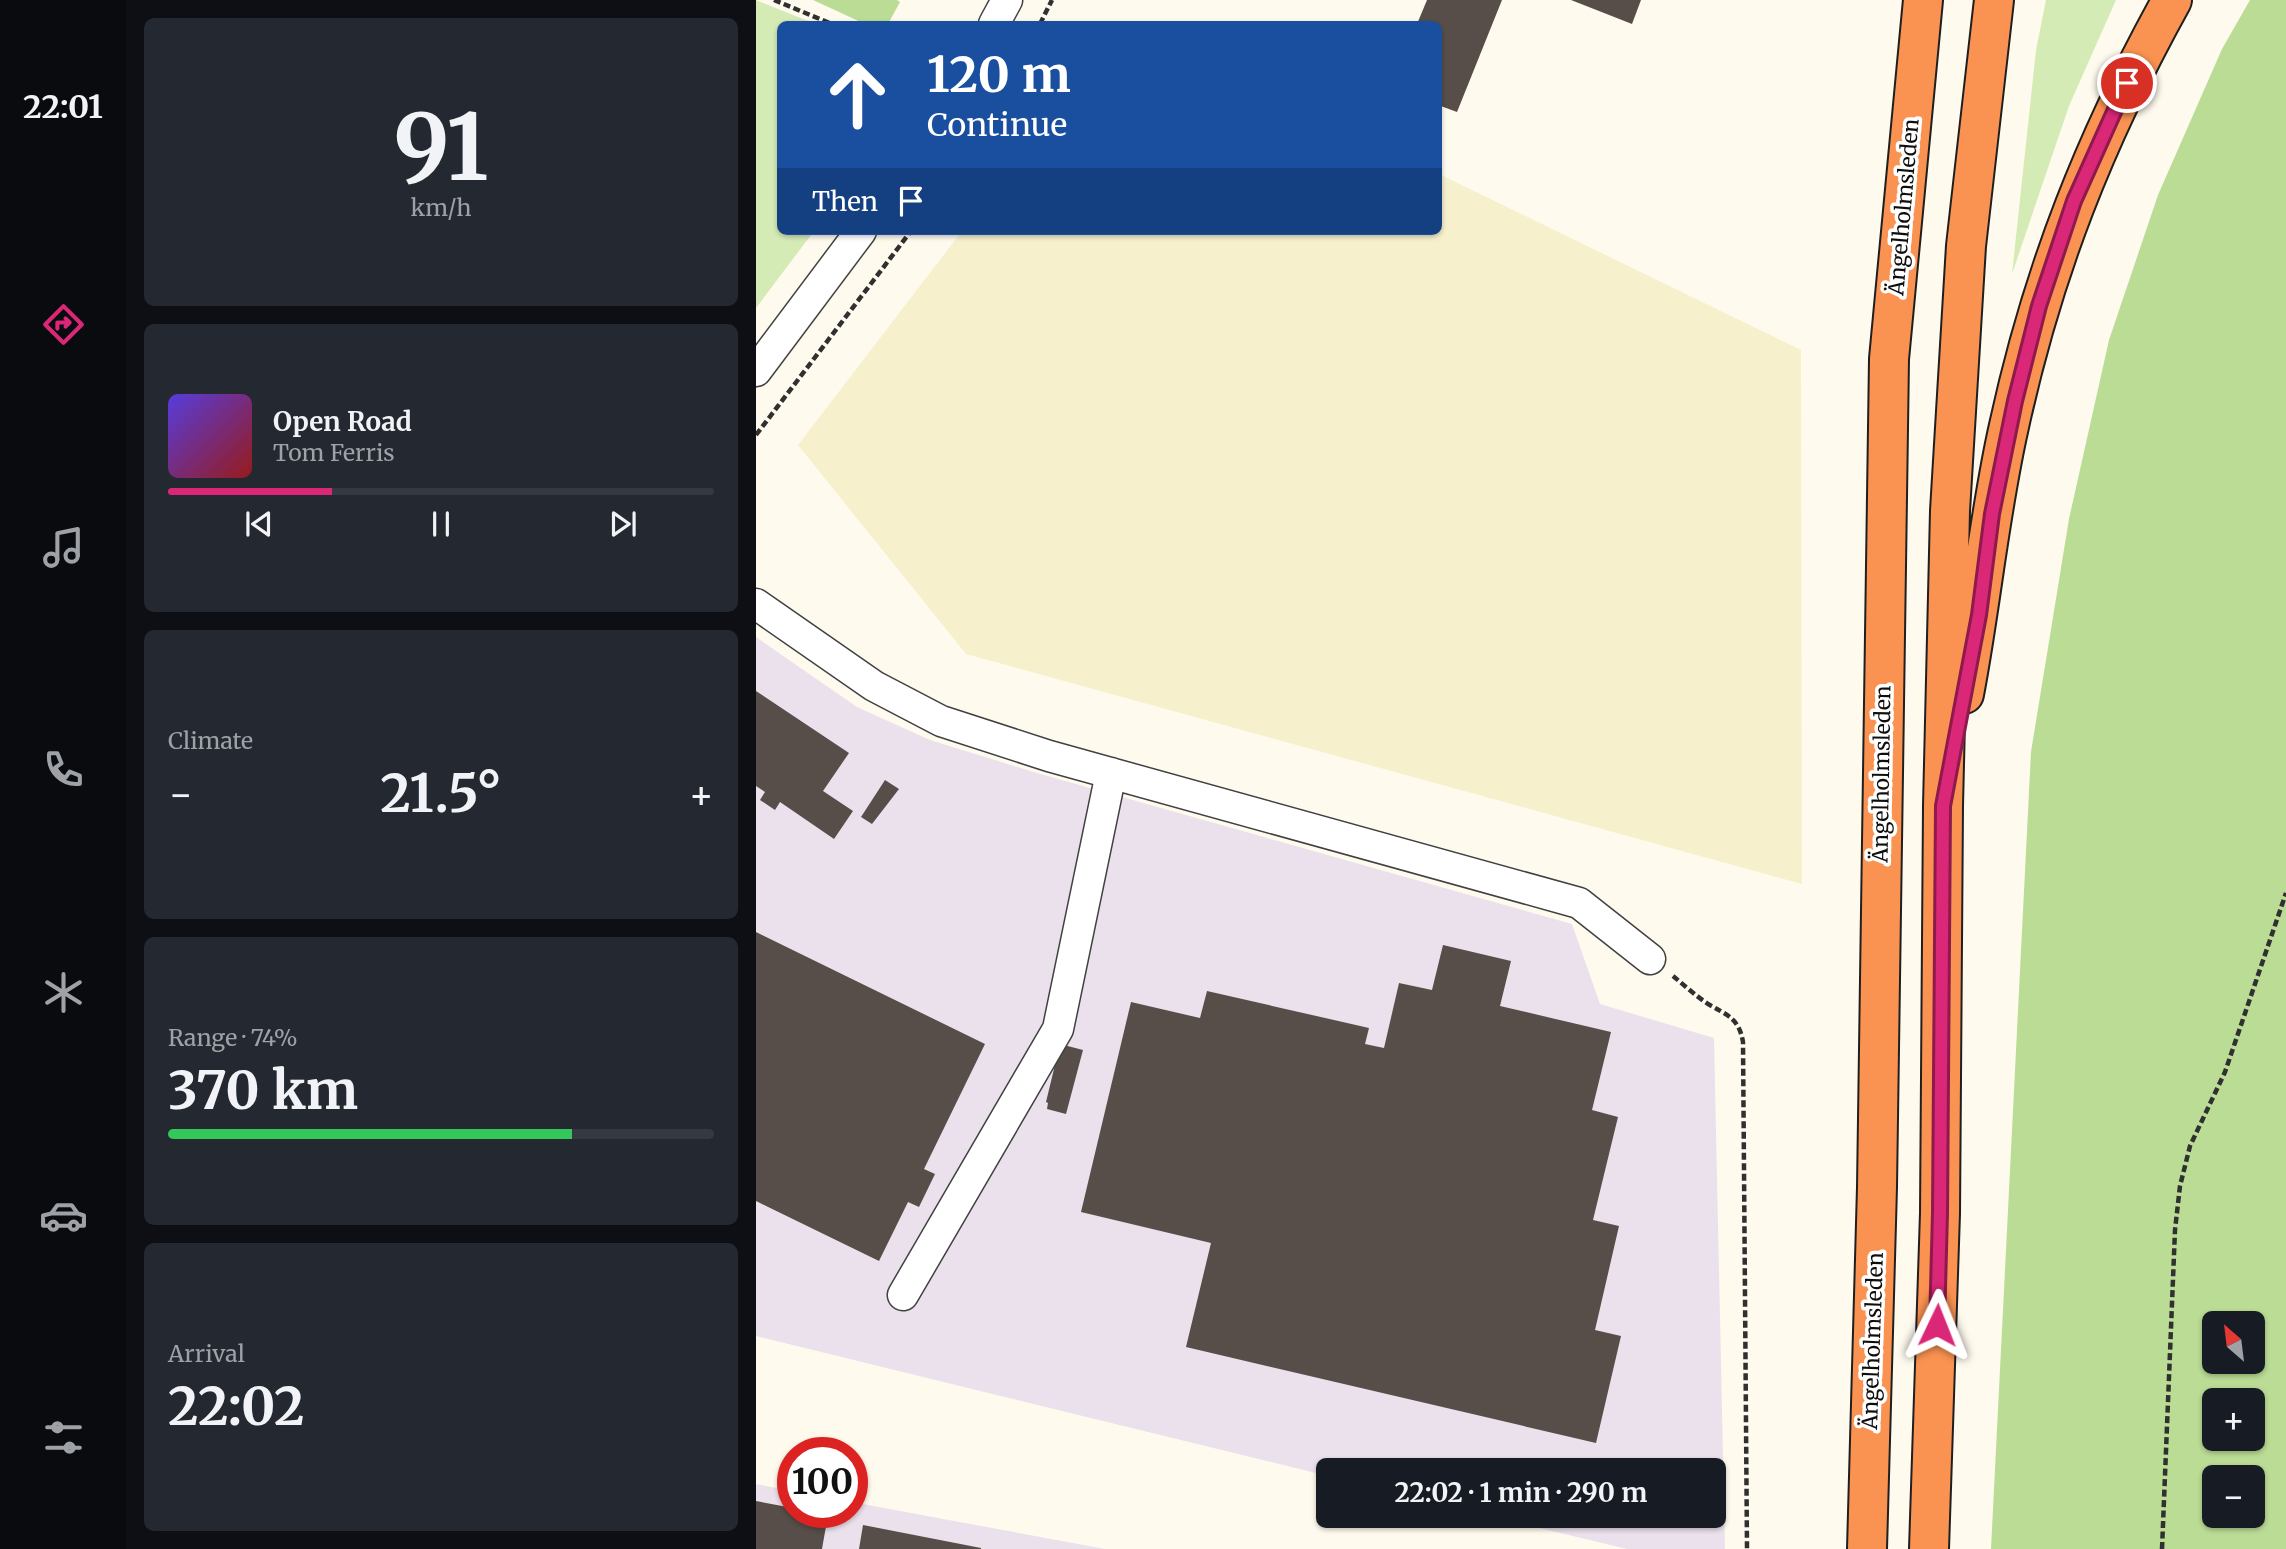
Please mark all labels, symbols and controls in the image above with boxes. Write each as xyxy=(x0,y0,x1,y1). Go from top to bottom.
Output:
text: 120 m xyxy=(927,44,1071,105)
icon: ahead xyxy=(812,49,903,140)
pin xyxy=(2097,53,2157,113)
icon: arrive xyxy=(2108,64,2146,102)
text: 22:01 xyxy=(23,87,103,127)
text: 91 xyxy=(393,90,489,205)
text: Continue xyxy=(927,105,1067,145)
street label: Ängelholmsleden xyxy=(1882,117,1925,297)
icon: arrive xyxy=(892,182,930,220)
text: Then xyxy=(812,185,878,218)
text: km/h xyxy=(411,193,471,222)
icon: directions xyxy=(39,300,88,349)
text: Open Road xyxy=(273,405,412,438)
text: Tom Ferris xyxy=(273,438,395,467)
icon: previous xyxy=(240,505,278,543)
icon: pause xyxy=(422,505,460,543)
icon: next xyxy=(604,505,642,543)
icon: music xyxy=(39,523,88,572)
street label: Ängelholmsleden xyxy=(1866,685,1897,864)
text: Climate xyxy=(168,726,253,755)
icon: phone xyxy=(39,745,88,794)
text: 21.5° xyxy=(380,761,502,826)
text: − xyxy=(168,771,193,818)
text: + xyxy=(689,771,714,818)
icon: climate xyxy=(39,968,88,1017)
text: Range · 74% xyxy=(168,1023,298,1052)
text: 370 km xyxy=(168,1058,358,1123)
icon: car xyxy=(39,1191,88,1240)
street label: Ängelholmsleden xyxy=(1856,1252,1889,1431)
position arrow xyxy=(1900,1288,1974,1362)
north arrow xyxy=(2202,1311,2264,1374)
map controls xyxy=(2202,1311,2265,1528)
text: Arrival xyxy=(168,1339,245,1368)
text: 22:02 xyxy=(168,1374,305,1439)
button: + xyxy=(2202,1388,2265,1451)
icon: filters xyxy=(39,1413,88,1462)
speed limit sign: 100 xyxy=(777,1437,868,1528)
button: − xyxy=(2202,1465,2265,1528)
text: 22:02 · 1 min · 290 m xyxy=(1395,1476,1647,1509)

